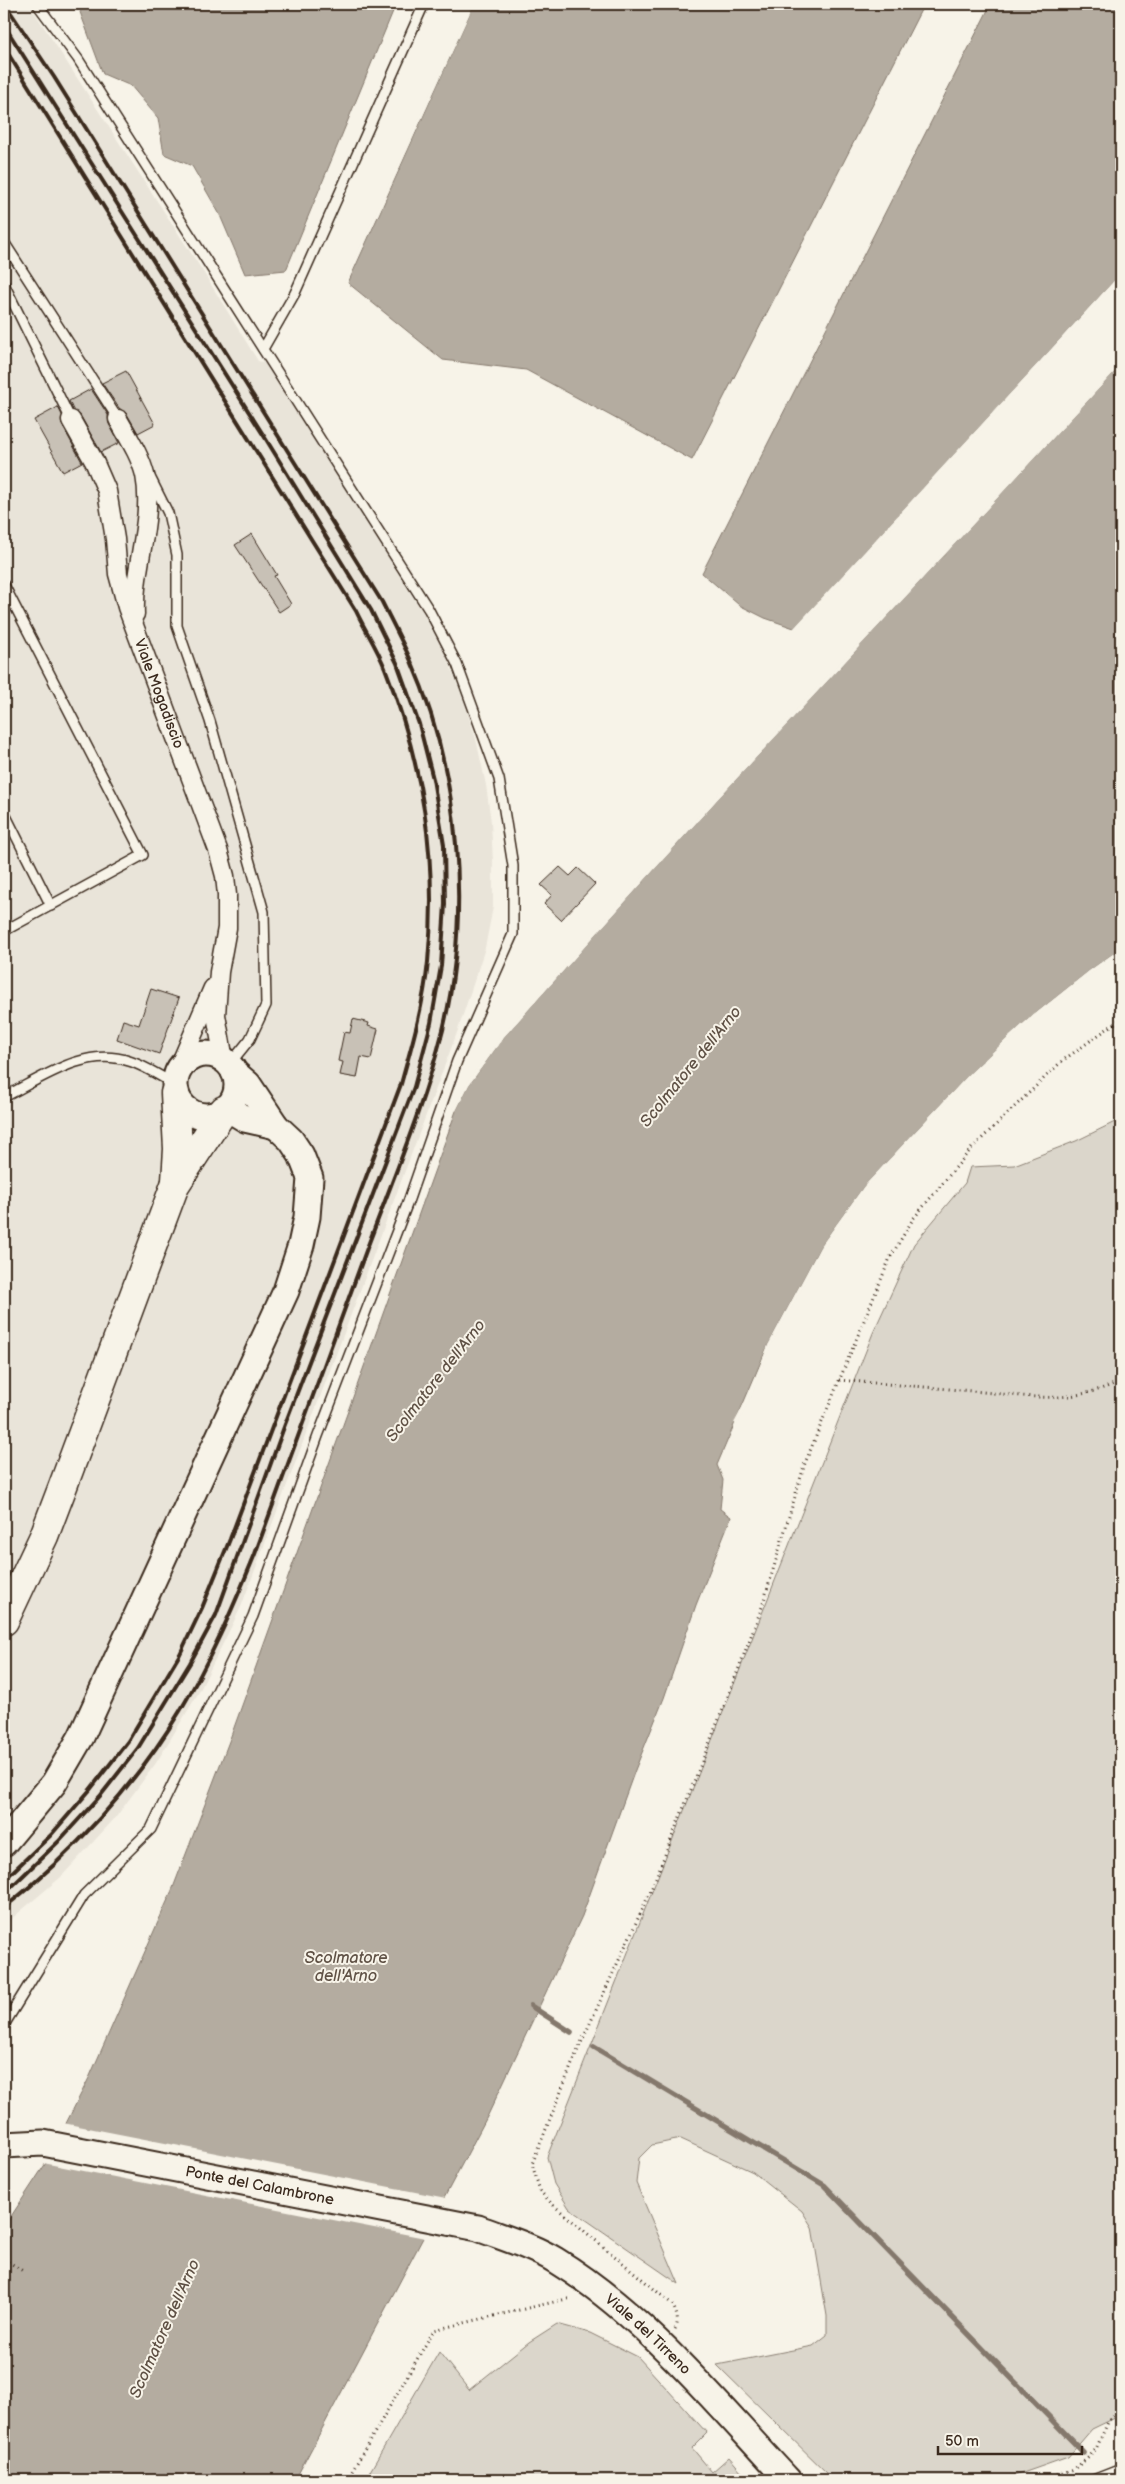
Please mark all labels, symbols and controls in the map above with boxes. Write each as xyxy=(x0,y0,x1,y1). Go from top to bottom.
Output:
street label: Viale Mogadiscio xyxy=(130,636,189,751)
water label: Scolmatore dell'Arno xyxy=(636,1003,746,1131)
water label: Scolmatore dell'Arno xyxy=(382,1316,490,1446)
water label: Scolmatore dell'Arno xyxy=(304,1949,388,1986)
street label: Ponte del Calambrone xyxy=(184,2162,336,2209)
water label: Scolmatore dell'Arno xyxy=(126,2257,204,2401)
street label: Viale del Tirreno xyxy=(601,2290,695,2379)
scale bar xyxy=(938,2424,1081,2456)
text: 50 m xyxy=(945,2432,979,2451)

